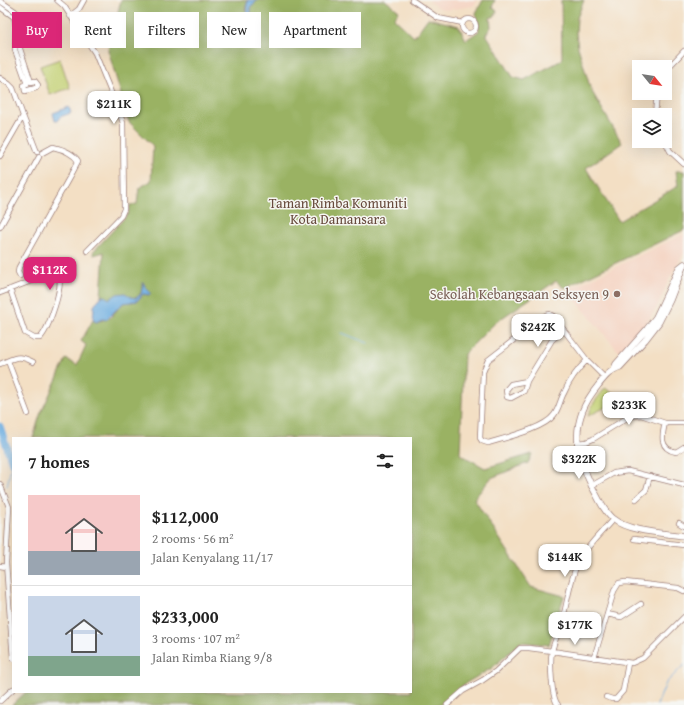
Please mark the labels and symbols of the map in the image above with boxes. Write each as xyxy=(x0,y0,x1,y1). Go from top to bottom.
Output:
north arrow xyxy=(632,60,672,100)
pin: $211K xyxy=(86,91,142,125)
park label: Taman Rimba Komuniti Kota Damansara xyxy=(269,193,407,229)
pin: $112K xyxy=(22,257,78,291)
place label: Sekolah Kebangsaan Seksyen 9 xyxy=(430,284,609,304)
marker: Sekolah Kebangsaan Seksyen 9 xyxy=(612,289,622,299)
pin: $242K xyxy=(510,314,566,348)
pin: $233K xyxy=(601,392,657,426)
pin: $322K xyxy=(551,446,607,480)
pin: $144K xyxy=(537,544,593,578)
pin: $177K xyxy=(547,612,603,646)

